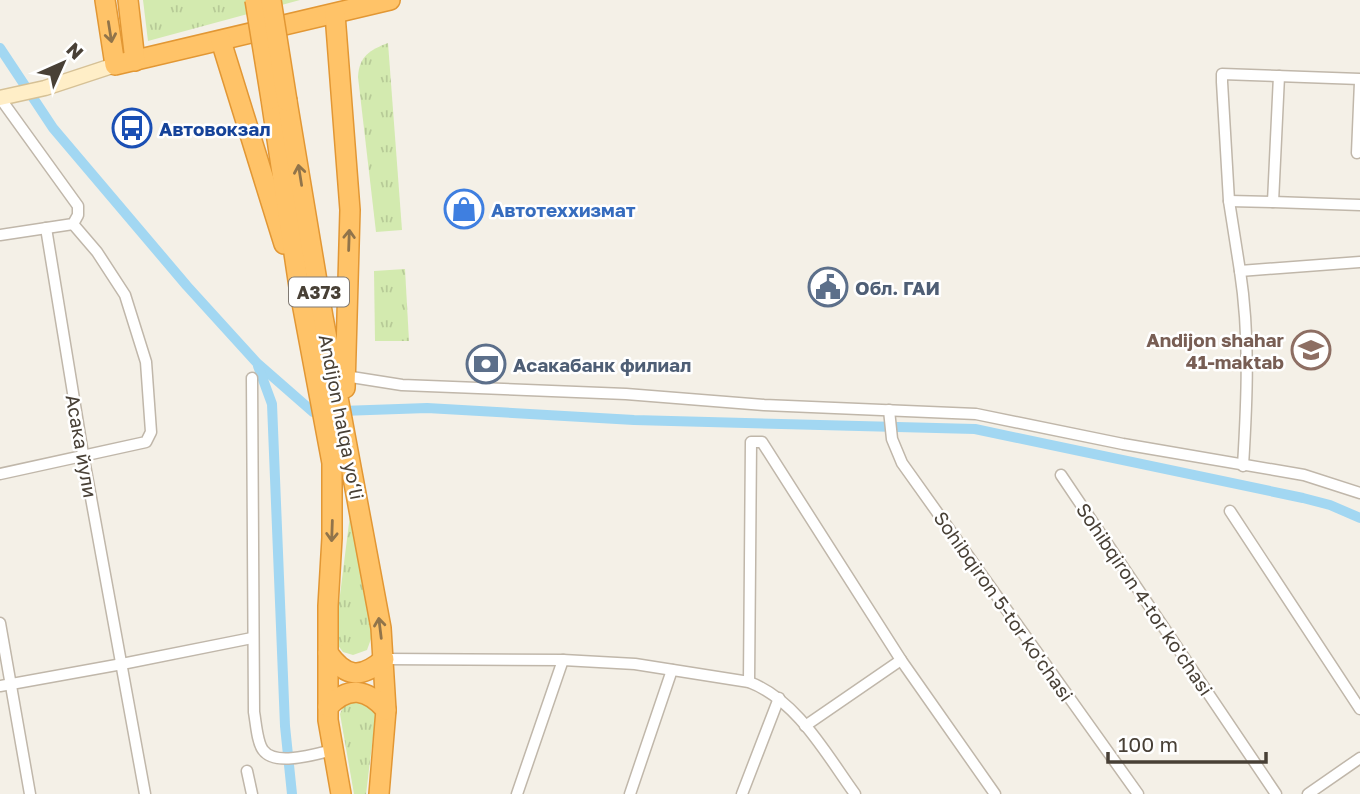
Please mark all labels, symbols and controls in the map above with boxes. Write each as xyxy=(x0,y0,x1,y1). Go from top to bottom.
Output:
one-way arrow xyxy=(104,20,117,43)
north arrow xyxy=(28,28,98,98)
text: N xyxy=(62,37,89,64)
bus stop icon: Автовокзал xyxy=(111,107,153,149)
place label: Автовокзал xyxy=(159,117,271,140)
one-way arrow xyxy=(293,164,306,187)
shop icon: Автотеххизмат xyxy=(443,188,485,230)
place label: Автотеххизмат xyxy=(491,198,636,221)
one-way arrow xyxy=(343,229,356,252)
public building icon: Обл. ГАИ xyxy=(807,266,849,308)
place label: Обл. ГАИ xyxy=(855,276,940,299)
road number: A373 xyxy=(289,278,349,306)
place label: Andijon shahar 41-maktab xyxy=(1146,328,1285,373)
school or university icon: Andijon shahar 41-maktab xyxy=(1290,329,1332,371)
street label: Andijon halqa yo‘li xyxy=(315,332,369,502)
bank icon: Асакабанк филиал xyxy=(465,343,507,385)
place label: Асакабанк филиал xyxy=(513,353,691,376)
street label: Асака йули xyxy=(62,393,102,499)
street label: Sohibqiron 4-tor ko'chasi xyxy=(1072,498,1218,700)
street label: Sohibqiron 5-tor ko'chasi xyxy=(930,507,1078,705)
one-way arrow xyxy=(325,519,339,542)
one-way arrow xyxy=(374,618,387,640)
scale bar xyxy=(1108,720,1266,764)
text: 100 m xyxy=(1118,731,1178,757)

